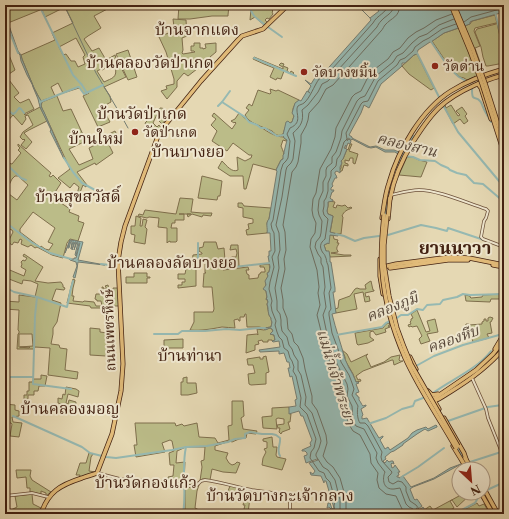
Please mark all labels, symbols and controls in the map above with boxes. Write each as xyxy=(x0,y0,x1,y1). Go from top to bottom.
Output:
district label: บ้านจากแดง xyxy=(155,19,239,39)
district label: บ้านคลองวัดป่าเกด xyxy=(86,52,214,72)
place label: วัดด่าน xyxy=(443,57,484,75)
marker: วัดด่าน xyxy=(430,61,440,71)
place label: วัดบางขมิ้น xyxy=(312,62,377,81)
marker: วัดบางขมิ้น xyxy=(299,67,309,77)
district label: บ้านวัดป่าเกด xyxy=(97,103,187,123)
place label: วัดป่าเกด xyxy=(143,123,197,141)
marker: วัดป่าเกด xyxy=(130,127,140,137)
district label: บ้านใหม่ xyxy=(69,128,123,148)
water label: คลองสาน xyxy=(375,128,439,161)
district label: บ้านบางยอ xyxy=(151,141,225,161)
district label: บ้านสุขสวัสดิ์ xyxy=(35,185,122,208)
district label: ยานนาวา xyxy=(419,237,491,259)
district label: บ้านคลองลัดบางยอ xyxy=(107,252,237,272)
water label: คลองภูมิ xyxy=(363,287,423,326)
street label: ถนนเพชรหึงษ์ xyxy=(99,288,119,371)
water label: คลองหีบ xyxy=(424,320,483,357)
water label: แม่น้ำเจ้าพระยา xyxy=(313,326,361,428)
district label: บ้านท่านา xyxy=(158,345,222,365)
district label: บ้านคลองมอญ xyxy=(20,398,120,418)
north arrow xyxy=(451,461,491,501)
district label: บ้านวัดกองแก้ว xyxy=(95,472,197,492)
text: N xyxy=(468,482,483,499)
district label: บ้านวัดบางกะเจ้ากลาง xyxy=(206,485,354,505)

